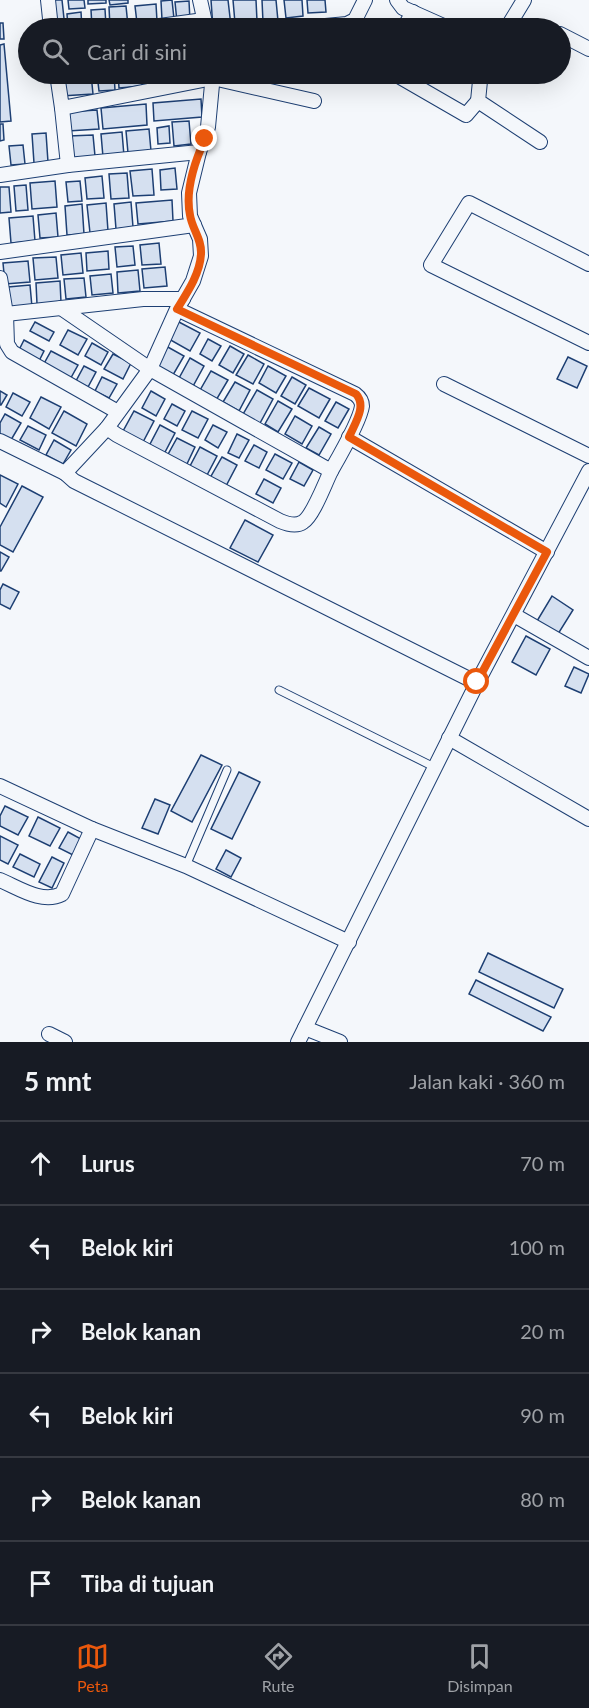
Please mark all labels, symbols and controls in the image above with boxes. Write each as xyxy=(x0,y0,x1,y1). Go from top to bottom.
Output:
search box xyxy=(18,18,571,84)
icon: search xyxy=(39,35,72,68)
text: Cari di sini xyxy=(87,38,187,65)
route end xyxy=(191,125,217,151)
route start xyxy=(463,668,489,694)
text: 5 mnt xyxy=(24,1065,91,1097)
text: Jalan kaki · 360 m xyxy=(409,1069,565,1093)
icon: ahead xyxy=(24,1147,57,1180)
text: Lurus xyxy=(81,1150,135,1177)
text: 70 m xyxy=(520,1151,565,1175)
icon: left xyxy=(24,1231,57,1264)
text: Belok kiri xyxy=(81,1234,173,1261)
text: 100 m xyxy=(509,1235,565,1259)
icon: right xyxy=(24,1315,57,1348)
text: Belok kanan xyxy=(81,1318,201,1345)
text: 20 m xyxy=(520,1319,565,1343)
icon: left xyxy=(24,1399,57,1432)
text: Belok kiri xyxy=(81,1402,173,1429)
text: 90 m xyxy=(520,1403,565,1427)
icon: right xyxy=(24,1483,57,1516)
text: Belok kanan xyxy=(81,1486,201,1513)
text: 80 m xyxy=(520,1487,565,1511)
icon: arrive xyxy=(24,1567,57,1600)
text: Tiba di tujuan xyxy=(81,1570,214,1597)
tab: Peta xyxy=(76,1640,109,1695)
tab: Rute xyxy=(262,1640,295,1695)
tab: Disimpan xyxy=(447,1640,513,1695)

